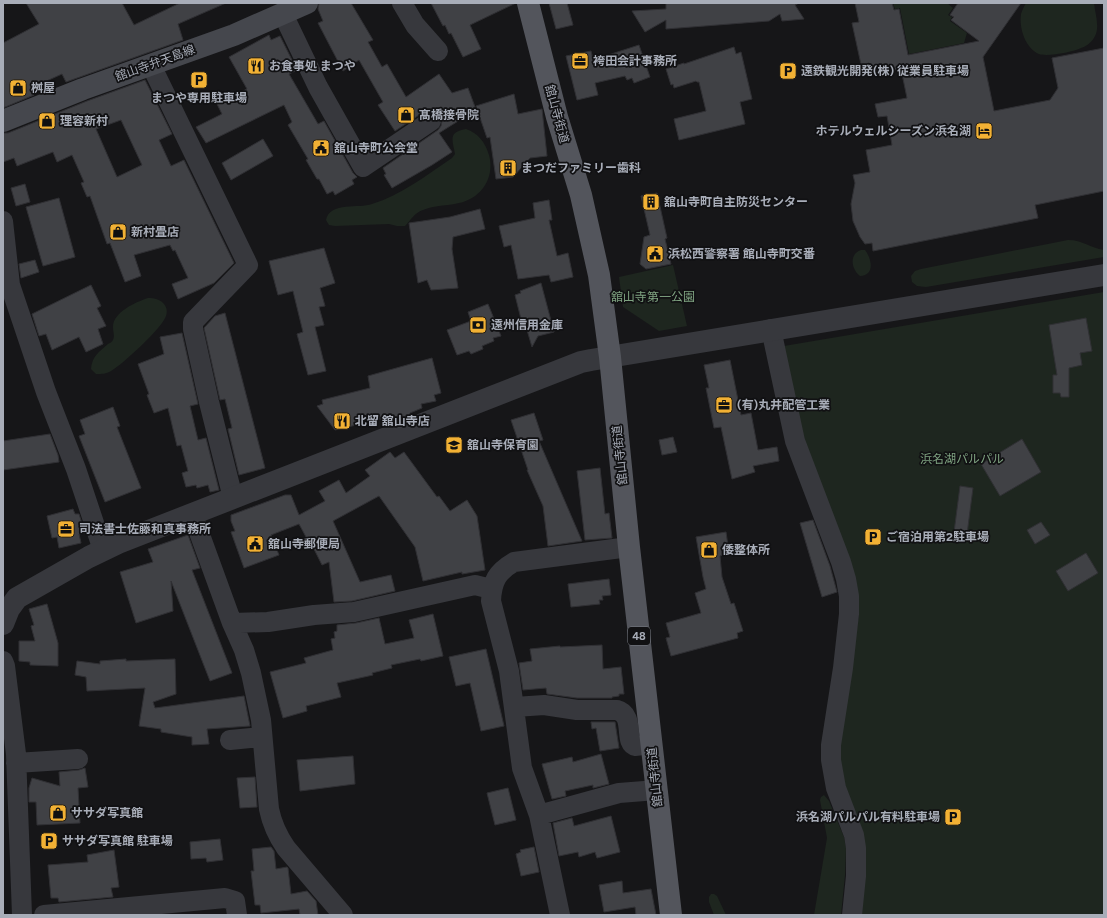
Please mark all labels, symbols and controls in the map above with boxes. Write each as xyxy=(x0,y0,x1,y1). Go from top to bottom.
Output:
street label: 舘山寺弁天島線 xyxy=(113,42,197,84)
office icon: 袴田会計事務所 xyxy=(570,51,590,71)
place label: 袴田会計事務所 xyxy=(593,54,677,68)
restaurant icon: お食事処 まつや xyxy=(246,56,266,76)
place label: お食事処 まつや xyxy=(269,59,356,73)
parking icon: 遠鉄観光開発(株) 従業員駐車場 xyxy=(778,61,798,81)
place label: 遠鉄観光開発(株) 従業員駐車場 xyxy=(801,64,969,78)
parking icon: まつや専用駐車場 xyxy=(189,70,209,90)
shop icon: 桝屋 xyxy=(8,78,28,98)
place label: 桝屋 xyxy=(31,81,55,95)
street label: 舘山寺街道 xyxy=(542,83,572,145)
place label: まつや専用駐車場 xyxy=(151,91,247,105)
shop icon: 髙橋接骨院 xyxy=(396,105,416,125)
place label: 髙橋接骨院 xyxy=(419,108,479,122)
shop icon: 理容新村 xyxy=(37,111,57,131)
place label: 理容新村 xyxy=(60,114,108,128)
hotel icon: ホテルウェルシーズン浜名湖 xyxy=(974,121,994,141)
place label: ホテルウェルシーズン浜名湖 xyxy=(816,124,971,138)
public building icon: 舘山寺町公会堂 xyxy=(311,138,331,158)
place label: 舘山寺町公会堂 xyxy=(334,141,418,155)
building icon: まつだファミリー歯科 xyxy=(498,158,518,178)
place label: まつだファミリー歯科 xyxy=(521,161,641,175)
building icon: 舘山寺町自主防災センター xyxy=(641,192,661,212)
place label: 舘山寺町自主防災センター xyxy=(664,195,808,209)
shop icon: 新村畳店 xyxy=(108,222,128,242)
place label: 新村畳店 xyxy=(131,225,179,239)
public building icon: 浜松西警察署 館山寺町交番 xyxy=(645,244,665,264)
place label: 浜松西警察署 館山寺町交番 xyxy=(668,247,816,261)
park label: 舘山寺第一公園 xyxy=(611,290,695,304)
bank icon: 遠州信用金庫 xyxy=(468,315,488,335)
place label: 遠州信用金庫 xyxy=(491,318,563,332)
office icon: (有)丸井配管工業 xyxy=(714,395,734,415)
place label: (有)丸井配管工業 xyxy=(737,398,830,412)
restaurant icon: 北留 舘山寺店 xyxy=(332,411,352,431)
place label: 北留 舘山寺店 xyxy=(355,414,430,428)
street label: 舘山寺街道 xyxy=(610,424,630,486)
school or university icon: 舘山寺保育園 xyxy=(444,435,464,455)
place label: 舘山寺保育園 xyxy=(467,438,539,452)
park label: 浜名湖パルパル xyxy=(920,452,1004,466)
office icon: 司法書士佐藤和真事務所 xyxy=(56,519,76,539)
place label: 司法書士佐藤和真事務所 xyxy=(79,522,211,536)
parking icon: ご宿泊用第2駐車場 xyxy=(863,527,883,547)
place label: ご宿泊用第2駐車場 xyxy=(886,530,989,544)
public building icon: 舘山寺郵便局 xyxy=(245,534,265,554)
place label: 舘山寺郵便局 xyxy=(268,537,340,551)
shop icon: 倭整体所 xyxy=(699,540,719,560)
place label: 倭整体所 xyxy=(722,543,770,557)
road number: 48 xyxy=(628,627,650,645)
street label: 舘山寺街道 xyxy=(645,746,665,808)
shop icon: ササダ写真館 xyxy=(48,803,68,823)
place label: ササダ写真館 xyxy=(71,806,143,820)
parking icon: 浜名湖パルパル有料駐車場 xyxy=(943,807,963,827)
place label: 浜名湖パルパル有料駐車場 xyxy=(796,810,940,824)
parking icon: ササダ写真館 駐車場 xyxy=(39,831,59,851)
place label: ササダ写真館 駐車場 xyxy=(62,834,173,848)

